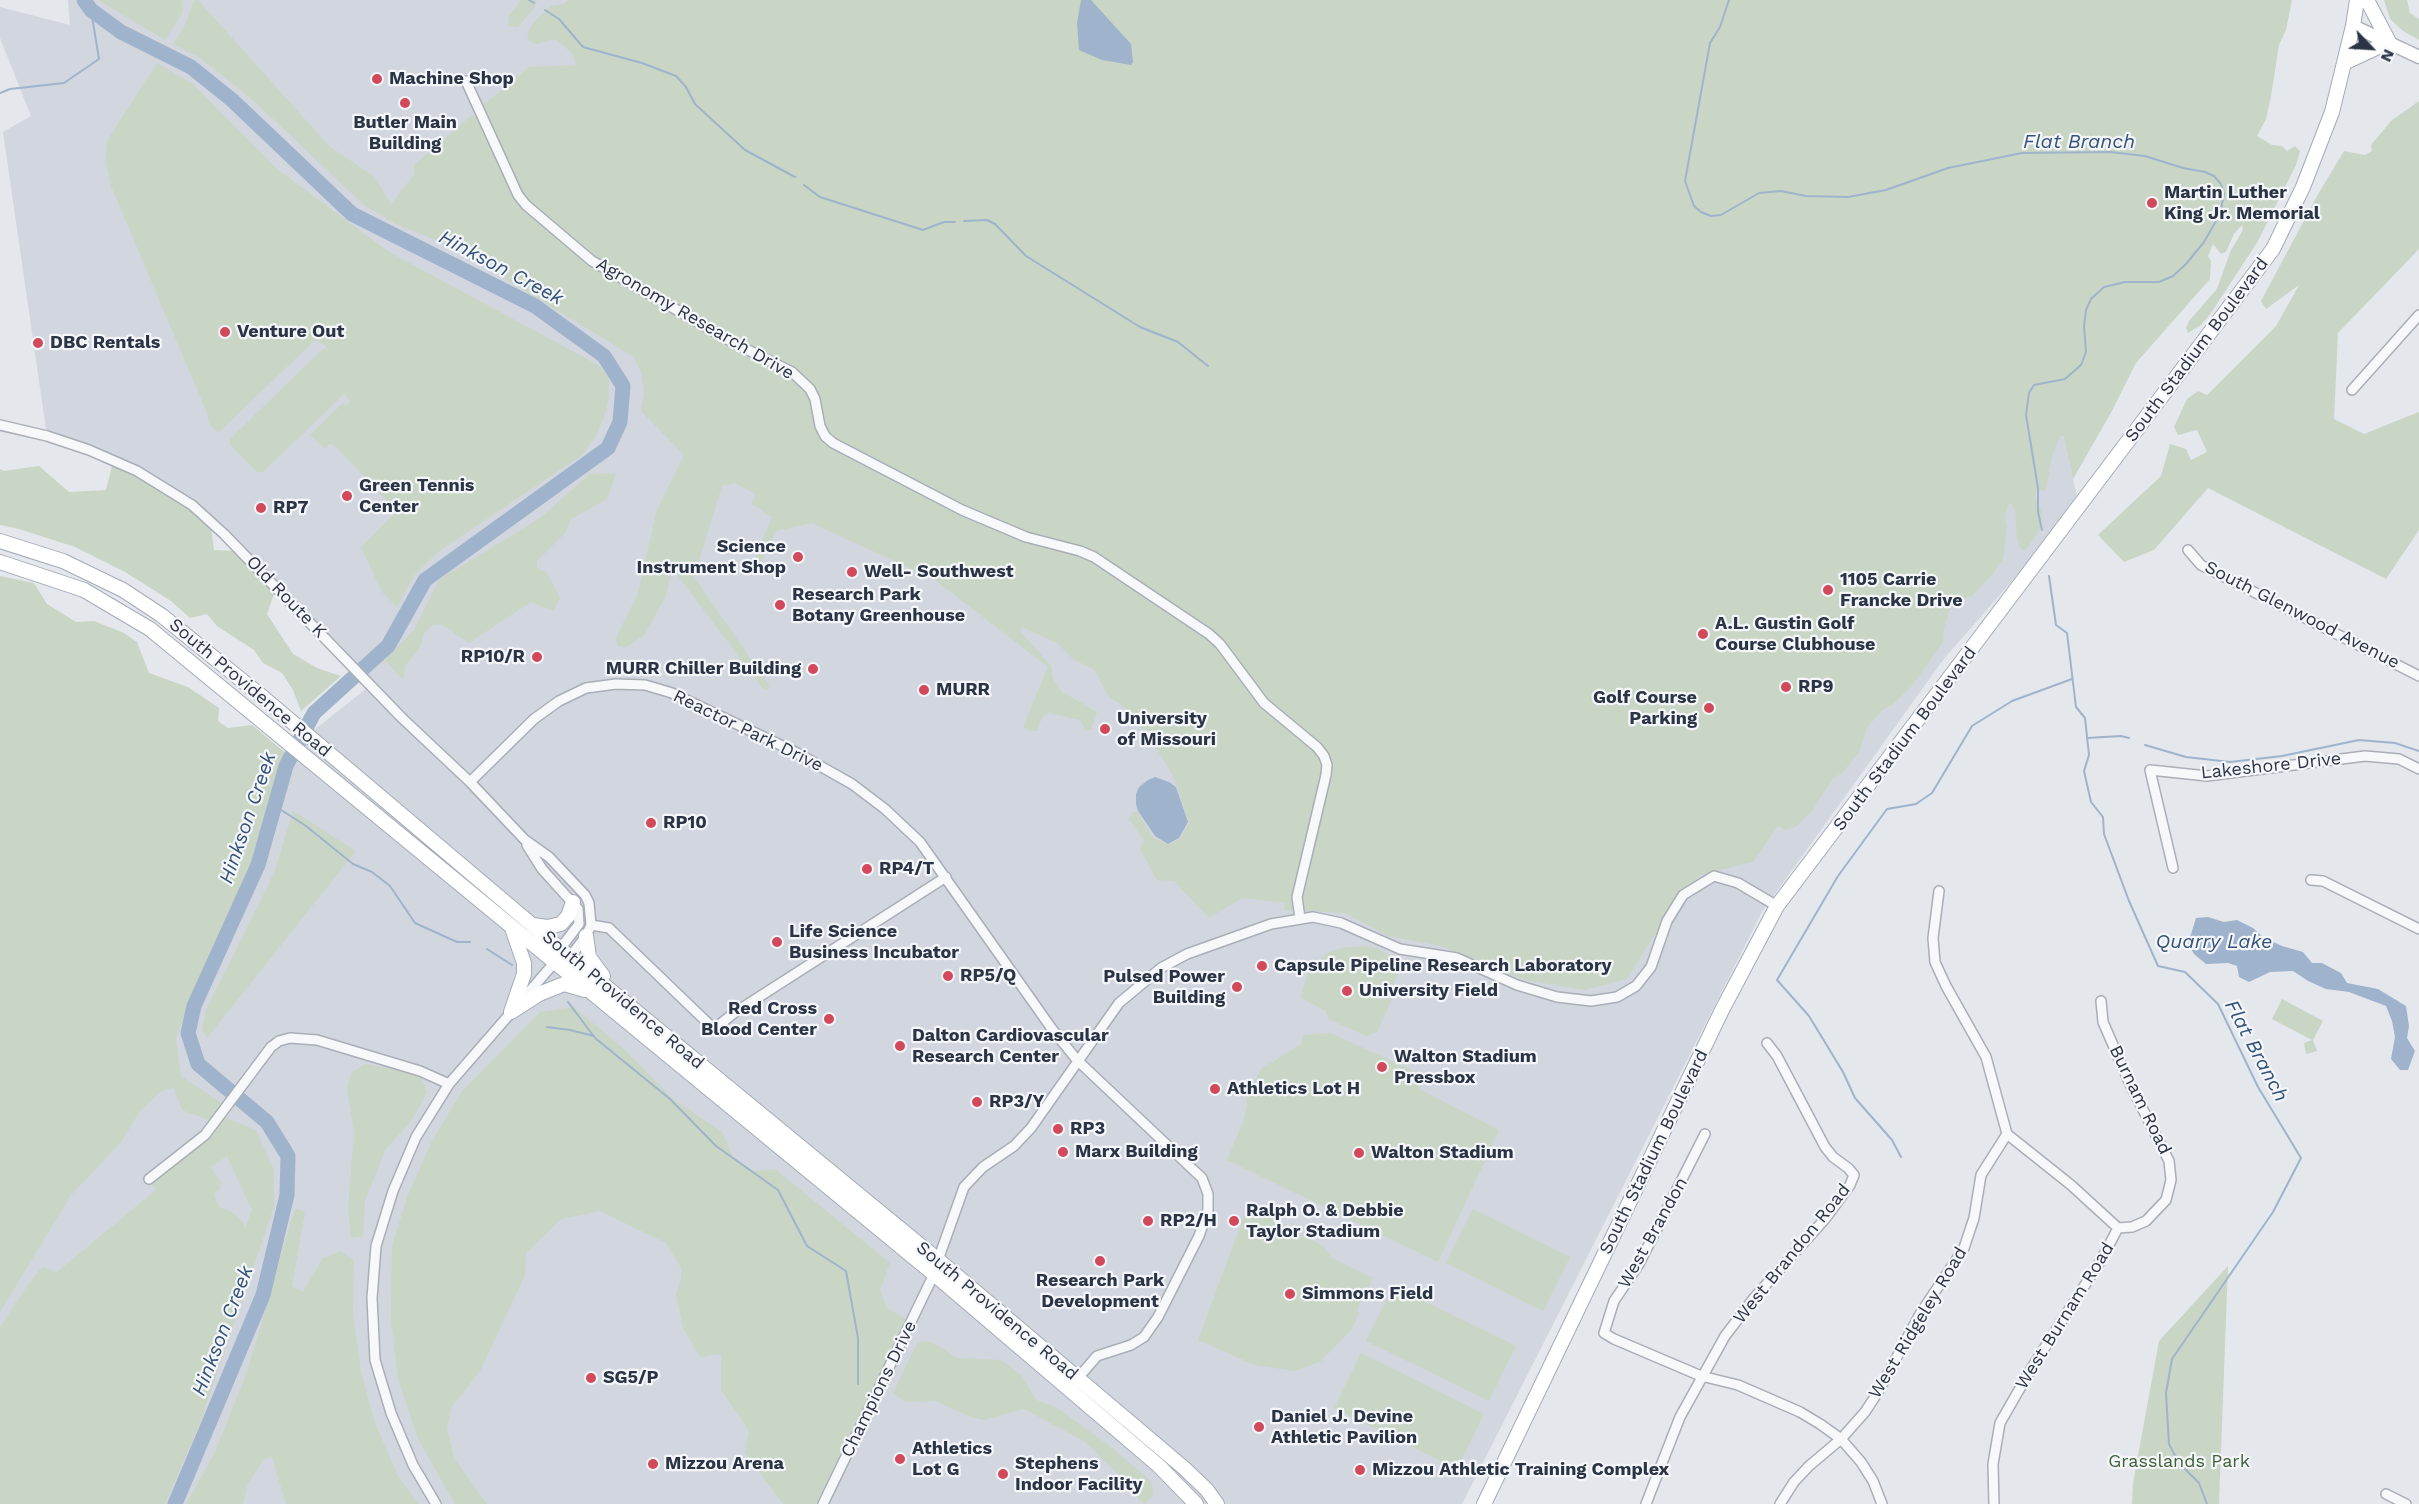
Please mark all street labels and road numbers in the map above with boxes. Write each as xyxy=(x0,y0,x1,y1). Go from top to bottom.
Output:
street label: Agronomy Research Drive xyxy=(592,253,798,385)
street label: South Stadium Boulevard xyxy=(2121,254,2273,446)
street label: Old Route K xyxy=(241,551,331,643)
street label: South Glenwood Avenue xyxy=(2201,556,2403,674)
street label: South Providence Road xyxy=(165,614,335,762)
street label: South Stadium Boulevard xyxy=(1829,643,1981,835)
street label: Reactor Park Drive xyxy=(670,685,826,777)
street label: Lakeshore Drive xyxy=(2200,748,2342,784)
street label: South Providence Road xyxy=(538,926,708,1074)
street label: Burnam Road xyxy=(2104,1042,2176,1158)
street label: South Stadium Boulevard xyxy=(1595,1046,1713,1258)
street label: West Brandon xyxy=(1614,1174,1692,1292)
street label: West Brandon Road xyxy=(1729,1180,1855,1328)
street label: South Providence Road xyxy=(912,1237,1082,1385)
street label: West Burnam Road xyxy=(2011,1239,2119,1393)
street label: West Ridgeley Road xyxy=(1864,1243,1972,1403)
street label: Champions Drive xyxy=(837,1317,921,1461)

